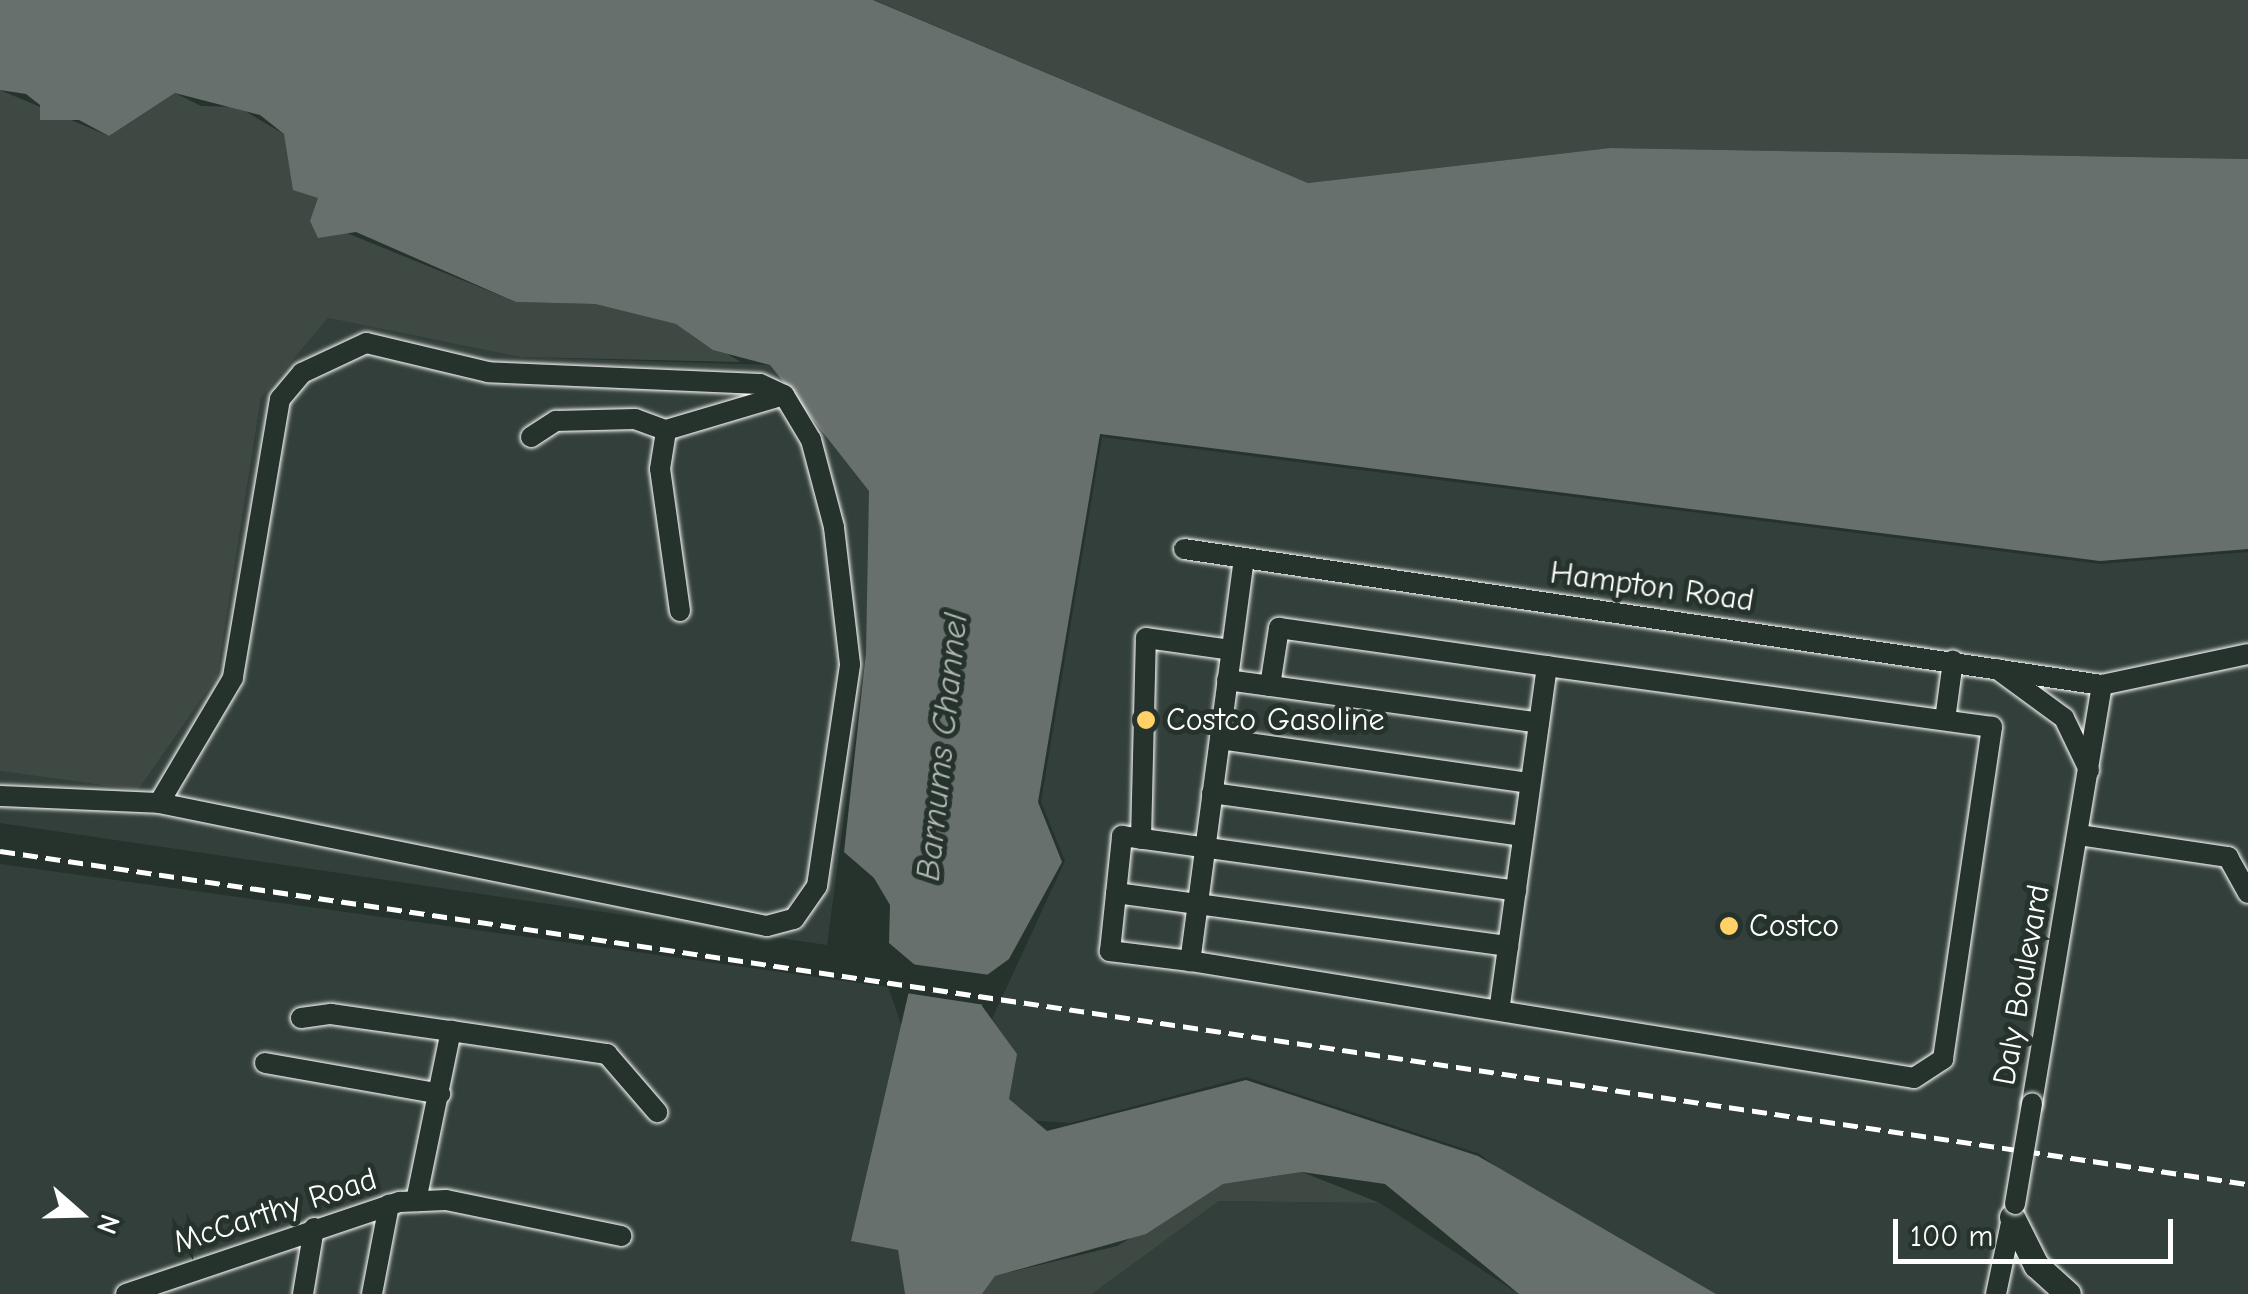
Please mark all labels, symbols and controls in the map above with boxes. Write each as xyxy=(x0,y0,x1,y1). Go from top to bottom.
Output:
street label: Hampton Road xyxy=(1548,554,1756,620)
water label: Barnums Channel xyxy=(907,611,977,883)
place label: Costco Gasoline xyxy=(1166,701,1384,739)
marker: Costco Gasoline xyxy=(1135,709,1157,731)
street label: Daly Boulevard xyxy=(1985,882,2059,1088)
place label: Costco xyxy=(1749,907,1839,945)
marker: Costco xyxy=(1718,915,1740,937)
street label: McCarthy Road xyxy=(168,1160,382,1262)
north arrow xyxy=(30,1164,130,1264)
scale bar xyxy=(1898,1199,2178,1261)
text: N xyxy=(90,1210,126,1238)
text: 100 m xyxy=(1910,1219,1993,1254)

